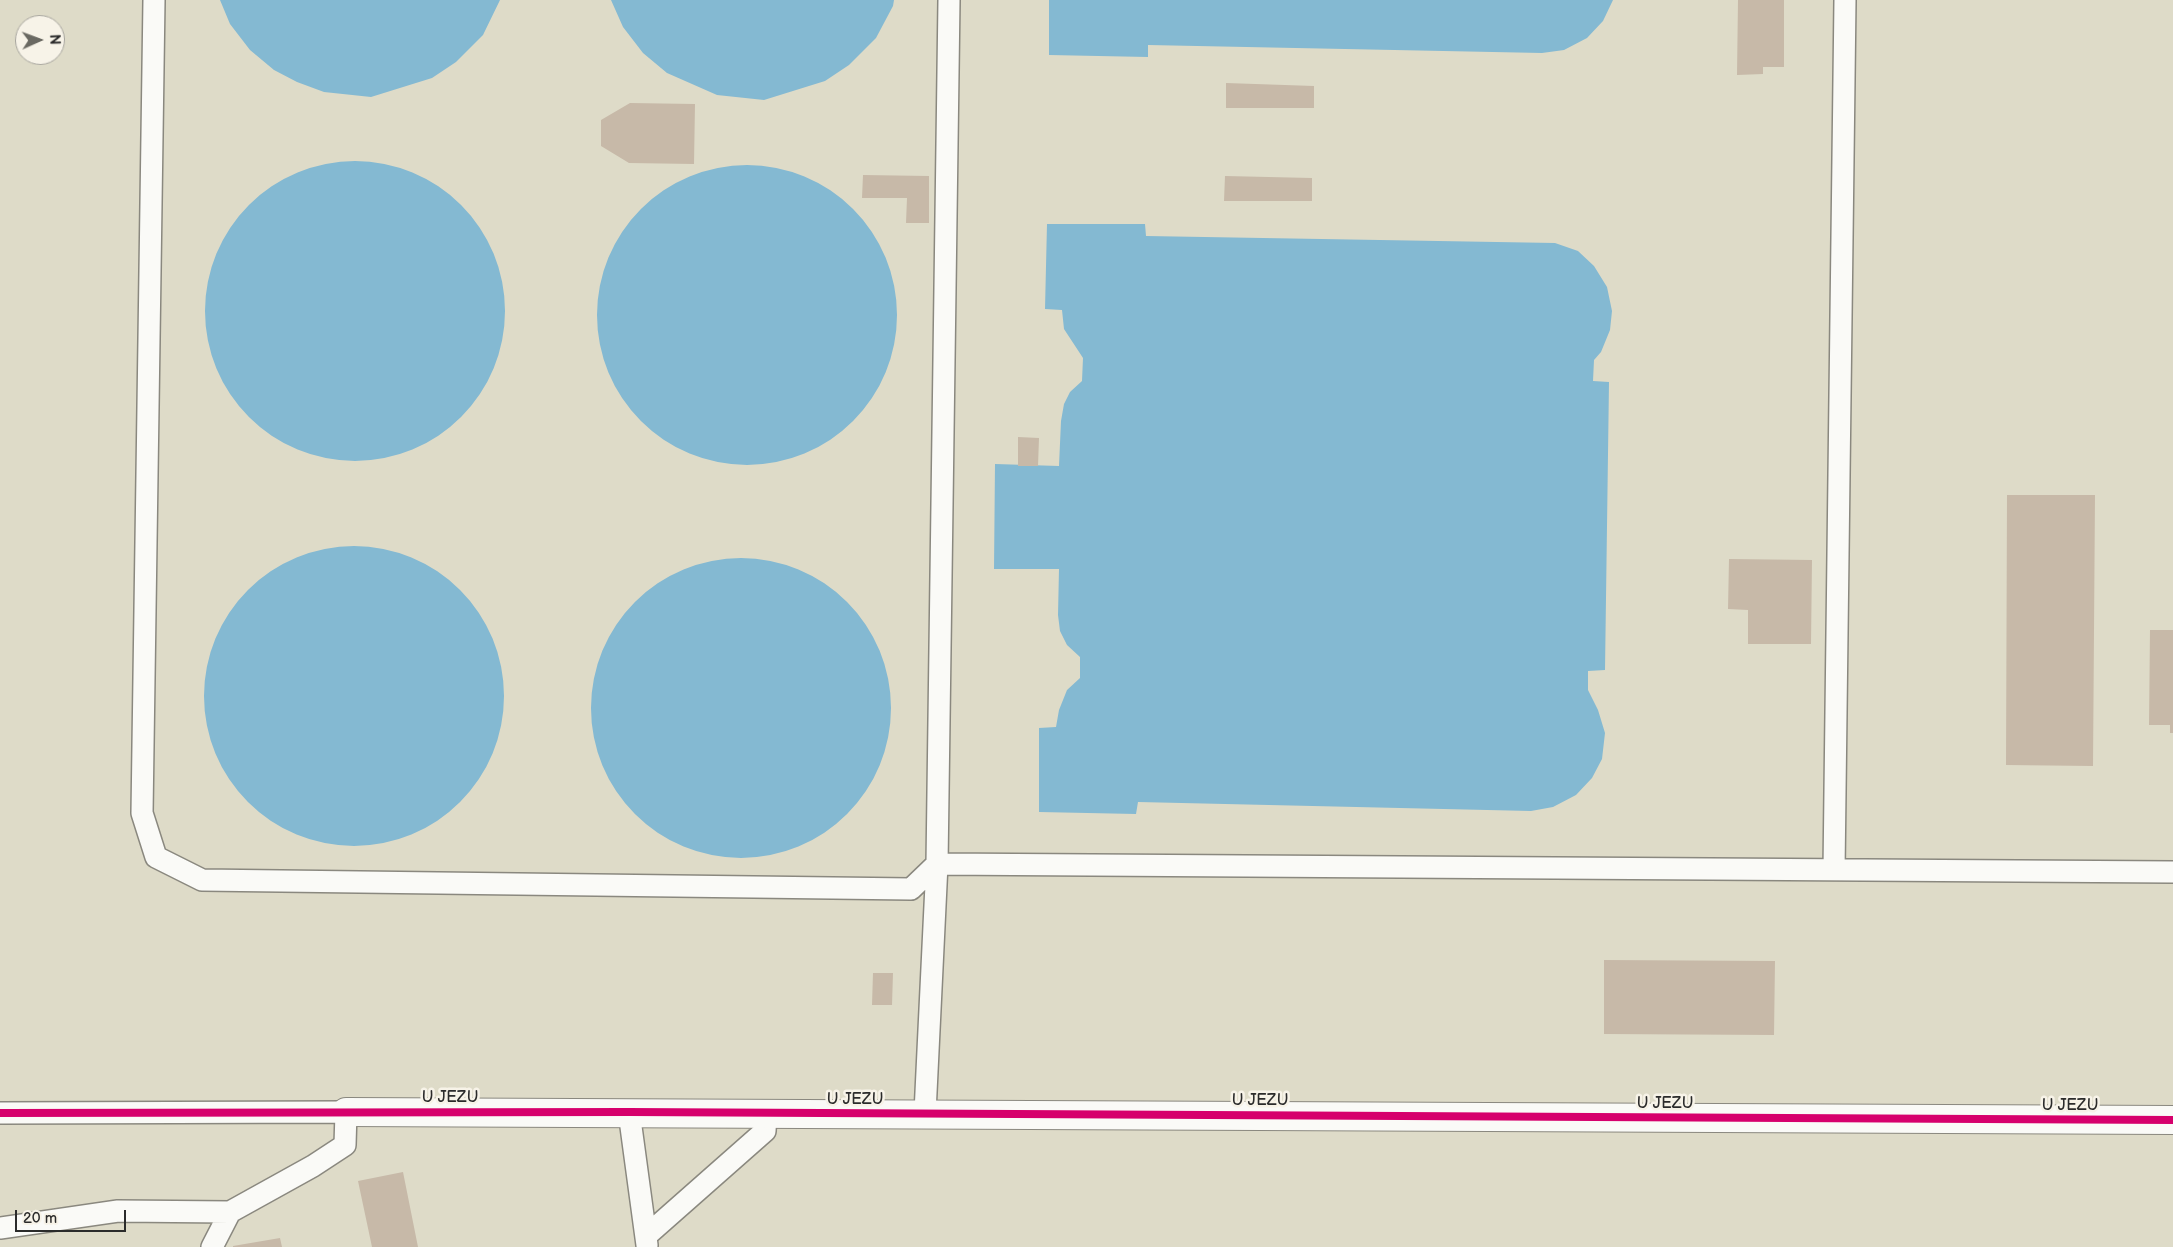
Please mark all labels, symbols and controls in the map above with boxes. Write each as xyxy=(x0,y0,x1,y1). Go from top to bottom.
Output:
north arrow xyxy=(15,15,65,65)
text: N xyxy=(46,34,63,45)
street label: U JEZU xyxy=(422,1088,478,1108)
street label: U JEZU xyxy=(827,1090,883,1110)
street label: U JEZU xyxy=(1232,1091,1288,1111)
street label: U JEZU xyxy=(1637,1094,1693,1114)
street label: U JEZU xyxy=(2042,1096,2098,1116)
scale bar xyxy=(18,1200,129,1232)
text: 20 m xyxy=(23,1209,57,1228)

